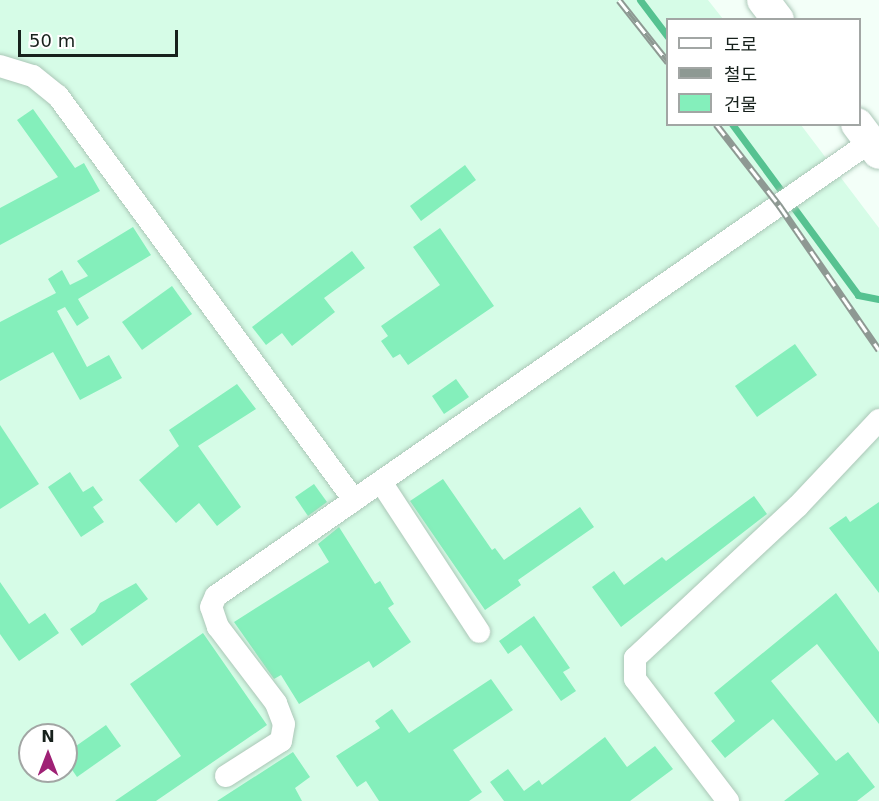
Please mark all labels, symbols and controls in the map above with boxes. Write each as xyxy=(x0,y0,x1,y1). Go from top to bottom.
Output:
scale bar xyxy=(21,18,182,56)
legend xyxy=(666,18,861,126)
text: 50 m xyxy=(29,30,75,51)
text: 도로 xyxy=(724,34,757,55)
text: 철도 xyxy=(724,64,757,85)
text: 건물 xyxy=(724,94,757,115)
north arrow xyxy=(18,723,78,783)
text: N xyxy=(41,727,55,746)

